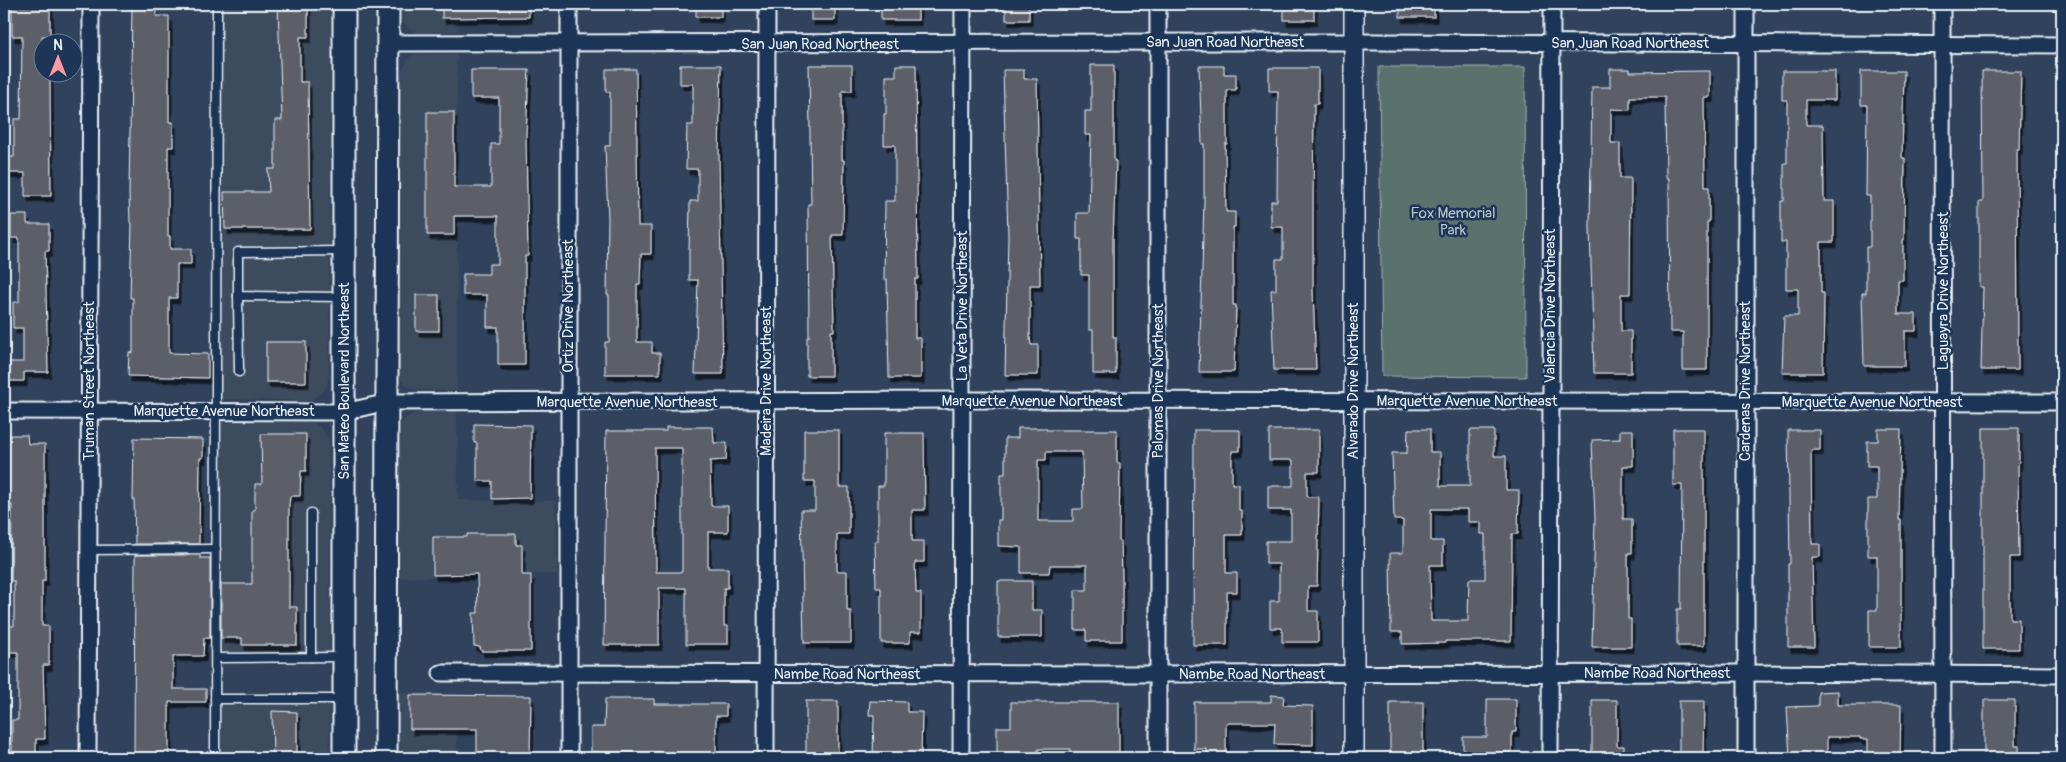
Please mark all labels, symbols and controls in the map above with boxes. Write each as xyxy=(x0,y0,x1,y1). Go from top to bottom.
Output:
north arrow xyxy=(32,32,82,82)
street label: San Juan Road Northeast xyxy=(1146,33,1305,52)
street label: San Juan Road Northeast xyxy=(1551,34,1710,53)
street label: San Juan Road Northeast xyxy=(741,35,900,54)
text: N xyxy=(53,37,63,54)
park label: Fox Memorial Park xyxy=(1411,204,1495,240)
street label: Laguayra Drive Northeast xyxy=(1934,211,1953,370)
street label: Valencia Drive Northeast xyxy=(1541,228,1560,383)
street label: La Veta Drive Northeast xyxy=(953,230,972,381)
street label: Ortiz Drive Northeast xyxy=(559,238,578,373)
street label: San Mateo Boulevard Northeast xyxy=(335,281,354,480)
street label: Truman Street Northeast xyxy=(80,300,99,461)
street label: Cardenas Drive Northeast xyxy=(1736,300,1755,461)
street label: Palomas Drive Northeast xyxy=(1149,302,1168,459)
street label: Alvarado Drive Northeast xyxy=(1344,302,1363,459)
street label: Madeira Drive Northeast xyxy=(757,305,776,456)
street label: Marquette Avenue Northeast xyxy=(942,392,1123,411)
street label: Marquette Avenue Northeast xyxy=(1377,392,1558,411)
street label: Marquette Avenue Northeast xyxy=(537,393,718,412)
street label: Marquette Avenue Northeast xyxy=(1782,393,1963,412)
street label: Marquette Avenue Northeast xyxy=(134,402,315,421)
street label: Nambe Road Northeast xyxy=(1584,664,1731,683)
street label: Nambe Road Northeast xyxy=(774,665,921,684)
street label: Nambe Road Northeast xyxy=(1179,665,1326,684)

